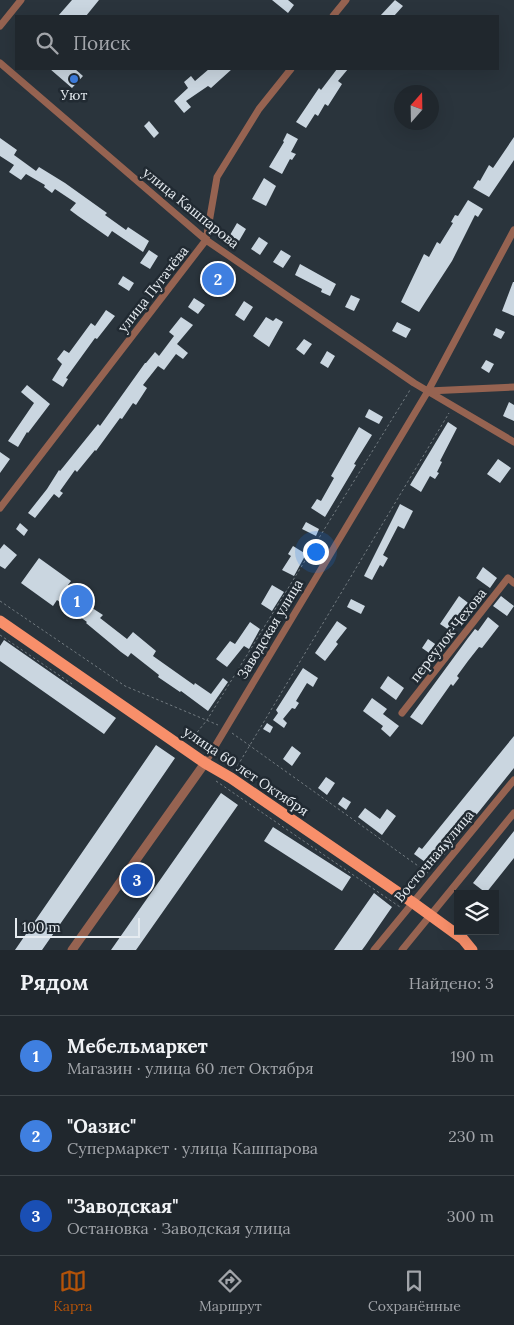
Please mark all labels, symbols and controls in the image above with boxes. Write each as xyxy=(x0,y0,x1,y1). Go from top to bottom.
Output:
search box xyxy=(15,15,499,70)
icon: search xyxy=(33,29,61,57)
text: Поиск xyxy=(73,31,130,55)
marker: Уют xyxy=(68,73,80,85)
north arrow xyxy=(394,85,439,130)
place label: Уют xyxy=(60,86,87,104)
street label: улица Кашпарова xyxy=(139,163,243,253)
street label: улица Пугачёва xyxy=(114,242,192,336)
pin: 2 xyxy=(202,260,234,298)
your location xyxy=(303,539,329,565)
street label: Заводская улица xyxy=(233,576,307,682)
pin: 1 xyxy=(61,582,93,620)
street label: переулок Чехова xyxy=(406,584,490,686)
street label: улица 60 лет Октября xyxy=(180,722,312,820)
street label: Восточная улица xyxy=(390,806,478,906)
pin: 3 xyxy=(121,861,153,899)
map controls xyxy=(454,890,499,935)
button: layers xyxy=(454,890,499,935)
scale bar xyxy=(15,915,140,938)
text: 100 m xyxy=(22,918,61,936)
text: Рядом xyxy=(20,969,89,996)
text: Найдено: 3 xyxy=(409,973,494,993)
text: Мебельмаркет xyxy=(67,1034,208,1058)
text: 1 xyxy=(33,1046,39,1066)
text: 190 m xyxy=(450,1046,494,1066)
text: Магазин · улица 60 лет Октября xyxy=(67,1058,314,1078)
text: "Оазис" xyxy=(67,1114,136,1138)
text: 2 xyxy=(32,1126,40,1146)
text: 230 m xyxy=(448,1126,494,1146)
text: Супермаркет · улица Кашпарова xyxy=(67,1138,318,1158)
text: "Заводская" xyxy=(67,1194,178,1218)
text: 3 xyxy=(32,1206,40,1226)
text: 300 m xyxy=(447,1206,494,1226)
text: Остановка · Заводская улица xyxy=(67,1218,291,1238)
tab: Карта xyxy=(53,1267,93,1315)
tab: Маршрут xyxy=(199,1267,262,1315)
tab: Сохранённые xyxy=(368,1267,461,1315)

